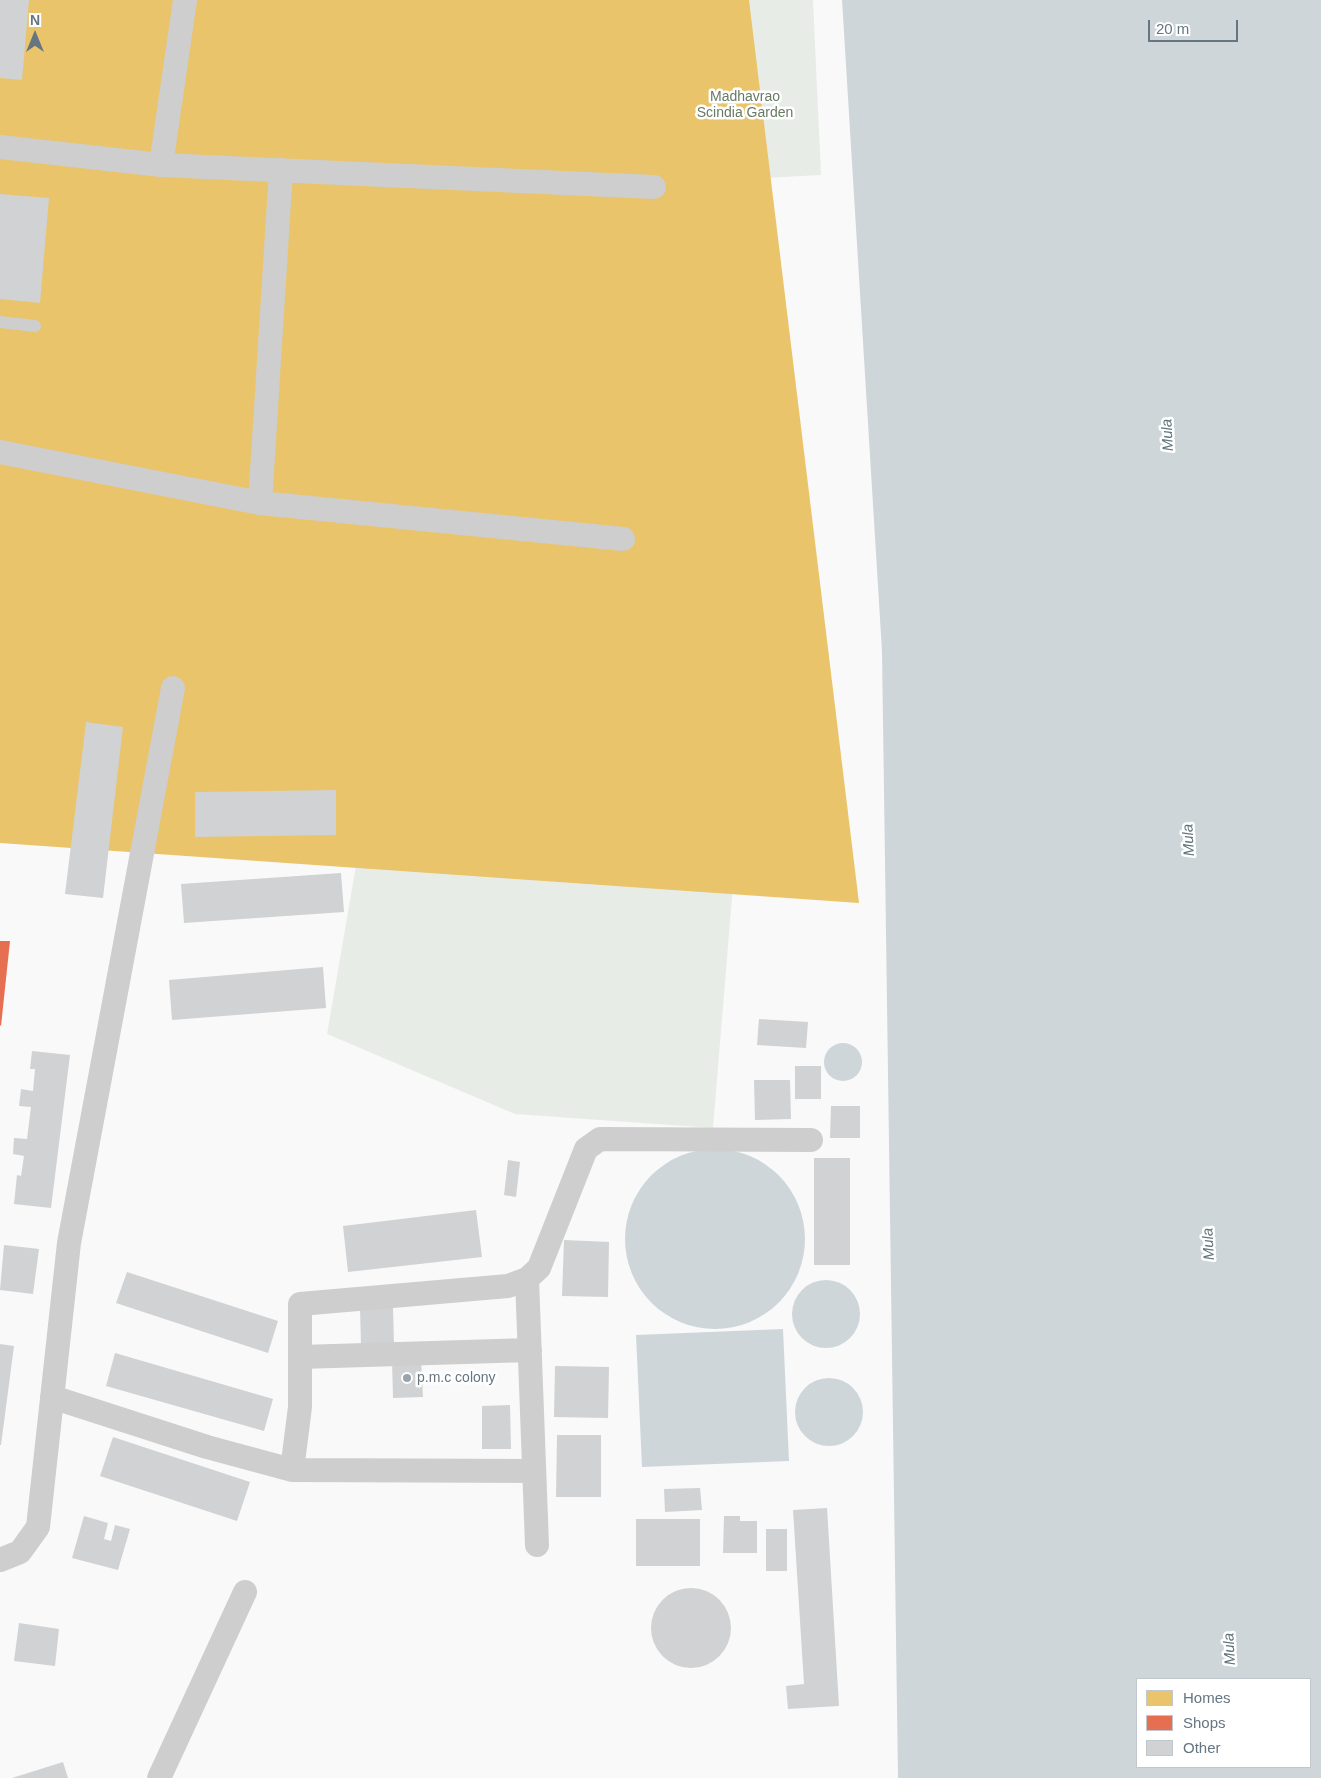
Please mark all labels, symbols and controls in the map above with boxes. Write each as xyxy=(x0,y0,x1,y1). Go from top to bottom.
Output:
north arrow xyxy=(10,10,60,60)
scale bar xyxy=(1151,10,1241,42)
text: N xyxy=(30,12,40,28)
text: 20 m xyxy=(1156,20,1189,37)
park label: Madhavrao Scindia Garden xyxy=(697,89,793,121)
water label: Mula xyxy=(1158,418,1178,452)
water label: Mula xyxy=(1179,823,1199,857)
water label: Mula xyxy=(1199,1227,1219,1261)
place label: p.m.c colony xyxy=(417,1370,496,1386)
marker: p.m.c colony xyxy=(401,1372,413,1384)
water label: Mula xyxy=(1220,1632,1240,1666)
legend xyxy=(1136,1678,1311,1768)
text: Homes xyxy=(1183,1689,1231,1706)
text: Shops xyxy=(1183,1714,1226,1731)
text: Other xyxy=(1183,1739,1221,1756)

